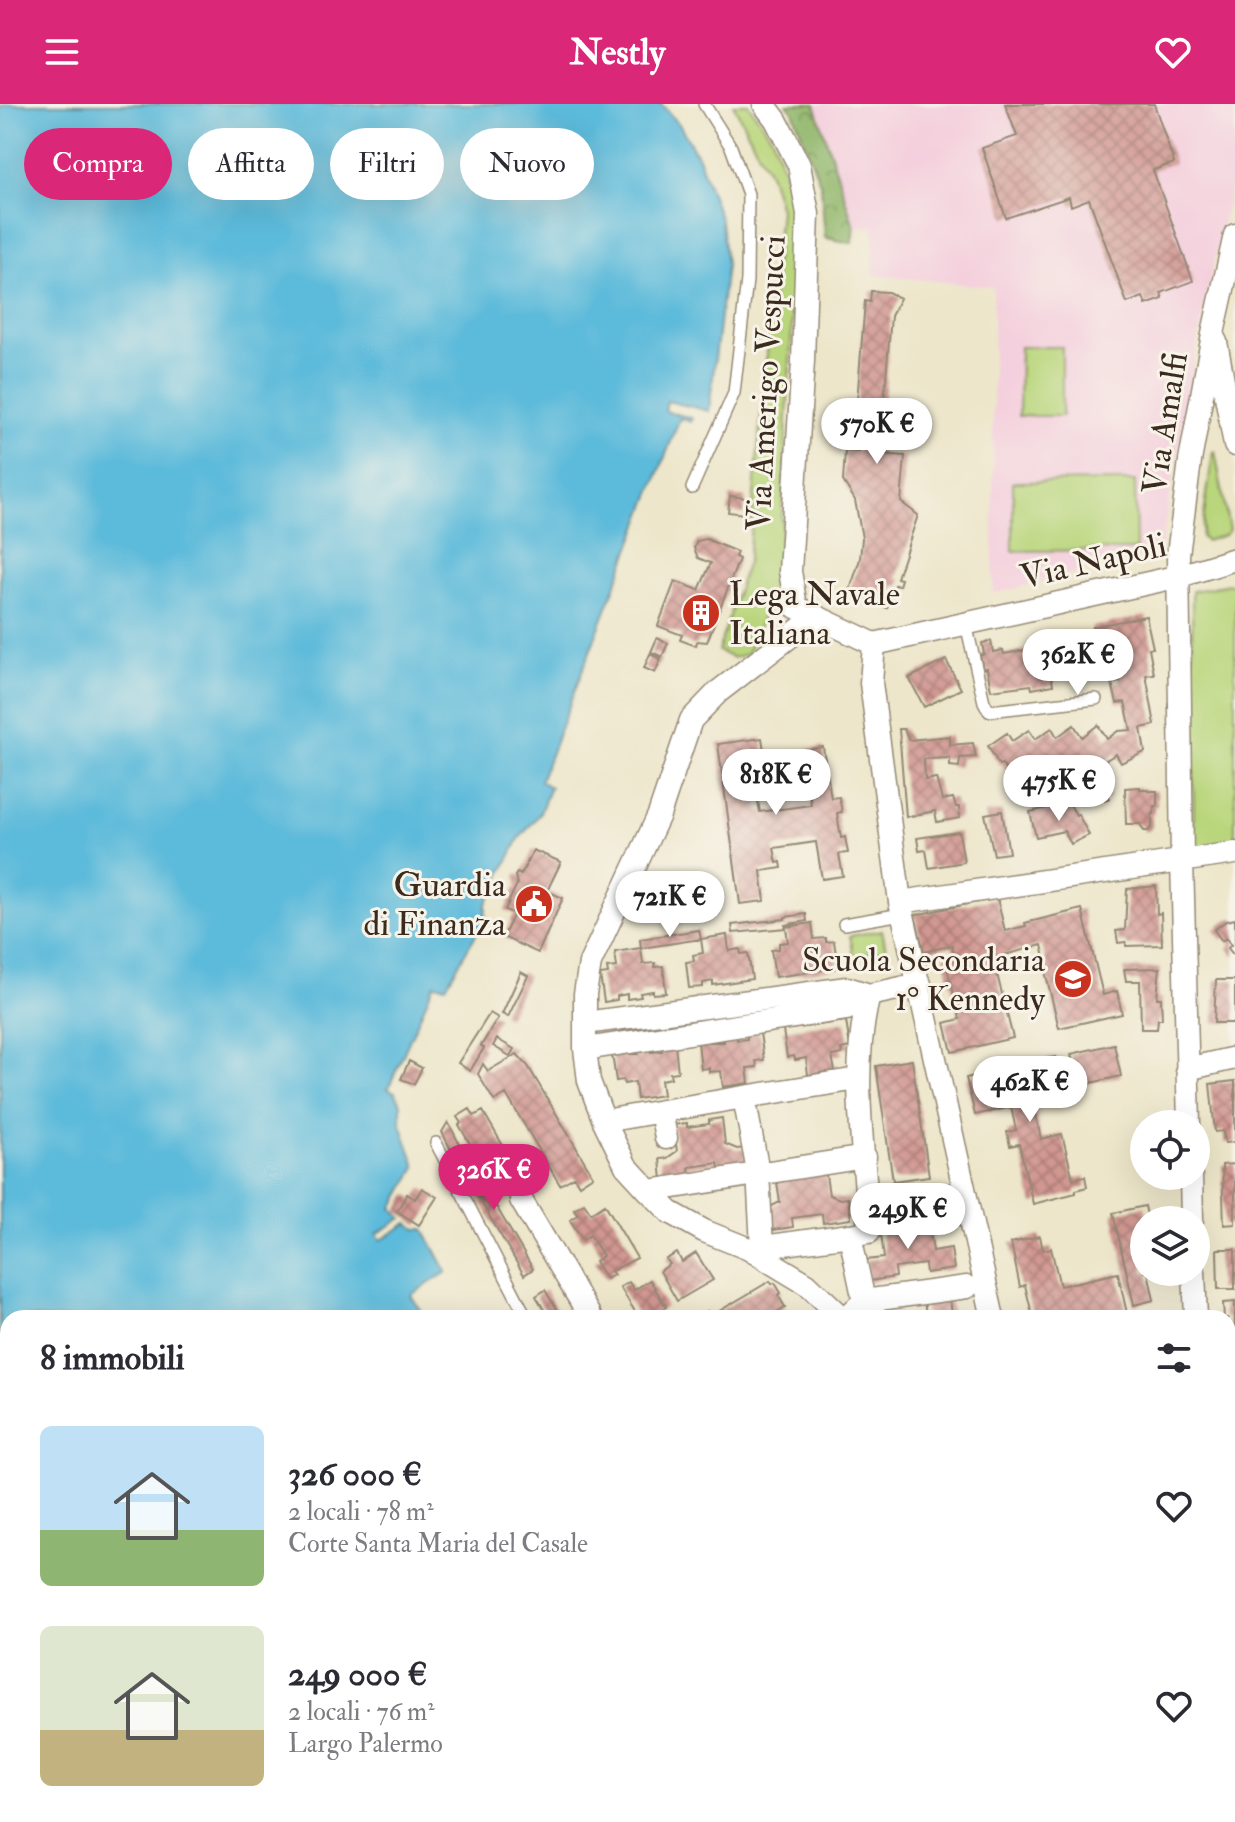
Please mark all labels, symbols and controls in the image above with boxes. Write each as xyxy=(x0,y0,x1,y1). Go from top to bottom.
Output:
icon: menu xyxy=(40,30,84,74)
text: Nestly xyxy=(570,30,665,75)
icon: heart xyxy=(1151,30,1195,74)
chip: Compra xyxy=(24,128,172,200)
chip: Affitta xyxy=(188,128,314,200)
chip: Filtri xyxy=(330,128,444,200)
chip: Nuovo xyxy=(460,128,594,200)
street label: Via Amerigo Vespucci xyxy=(737,234,796,532)
street label: Via Amalfi xyxy=(1133,349,1198,497)
pin: 570K € xyxy=(812,398,942,466)
text: 570K € xyxy=(839,408,915,440)
street label: Via Napoli xyxy=(1016,524,1171,599)
place label: Lega Navale Italiana xyxy=(729,573,900,655)
building icon: Lega Navale Italiana xyxy=(680,592,722,634)
pin: 362K € xyxy=(1013,629,1143,697)
text: 362K € xyxy=(1040,639,1116,671)
pin: 818K € xyxy=(711,749,841,817)
pin: 475K € xyxy=(994,755,1124,823)
text: 818K € xyxy=(740,759,812,791)
text: 475K € xyxy=(1021,765,1097,797)
place label: Guardia di Finanza xyxy=(363,864,507,946)
pin: 721K € xyxy=(605,871,735,939)
text: 721K € xyxy=(633,881,707,913)
public building icon: Guardia di Finanza xyxy=(513,883,555,925)
place label: Scuola Secondaria 1° Kennedy xyxy=(802,939,1046,1021)
school or university icon: Scuola Secondaria 1° Kennedy xyxy=(1052,958,1094,1000)
pin: 462K € xyxy=(965,1056,1095,1124)
text: 462K € xyxy=(990,1066,1070,1098)
map controls xyxy=(1130,1110,1210,1286)
button: locate xyxy=(1130,1110,1210,1190)
pin: 326K € xyxy=(429,1144,559,1212)
text: 326K € xyxy=(456,1154,532,1186)
pin: 249K € xyxy=(843,1183,973,1251)
text: 249K € xyxy=(868,1193,948,1225)
button: layers xyxy=(1130,1206,1210,1286)
icon: filters xyxy=(1152,1336,1196,1380)
text: 8 immobili xyxy=(40,1337,185,1380)
text: 326 000 € xyxy=(288,1453,422,1496)
icon: home xyxy=(104,1458,200,1554)
icon: heart xyxy=(1152,1484,1196,1528)
text: 2 locali · 78 m² xyxy=(288,1496,434,1528)
text: Corte Santa Maria del Casale xyxy=(288,1528,588,1560)
text: 249 000 € xyxy=(288,1653,428,1696)
icon: home xyxy=(104,1658,200,1754)
icon: heart xyxy=(1152,1684,1196,1728)
text: 2 locali · 76 m² xyxy=(288,1696,435,1728)
text: Largo Palermo xyxy=(288,1728,443,1760)

